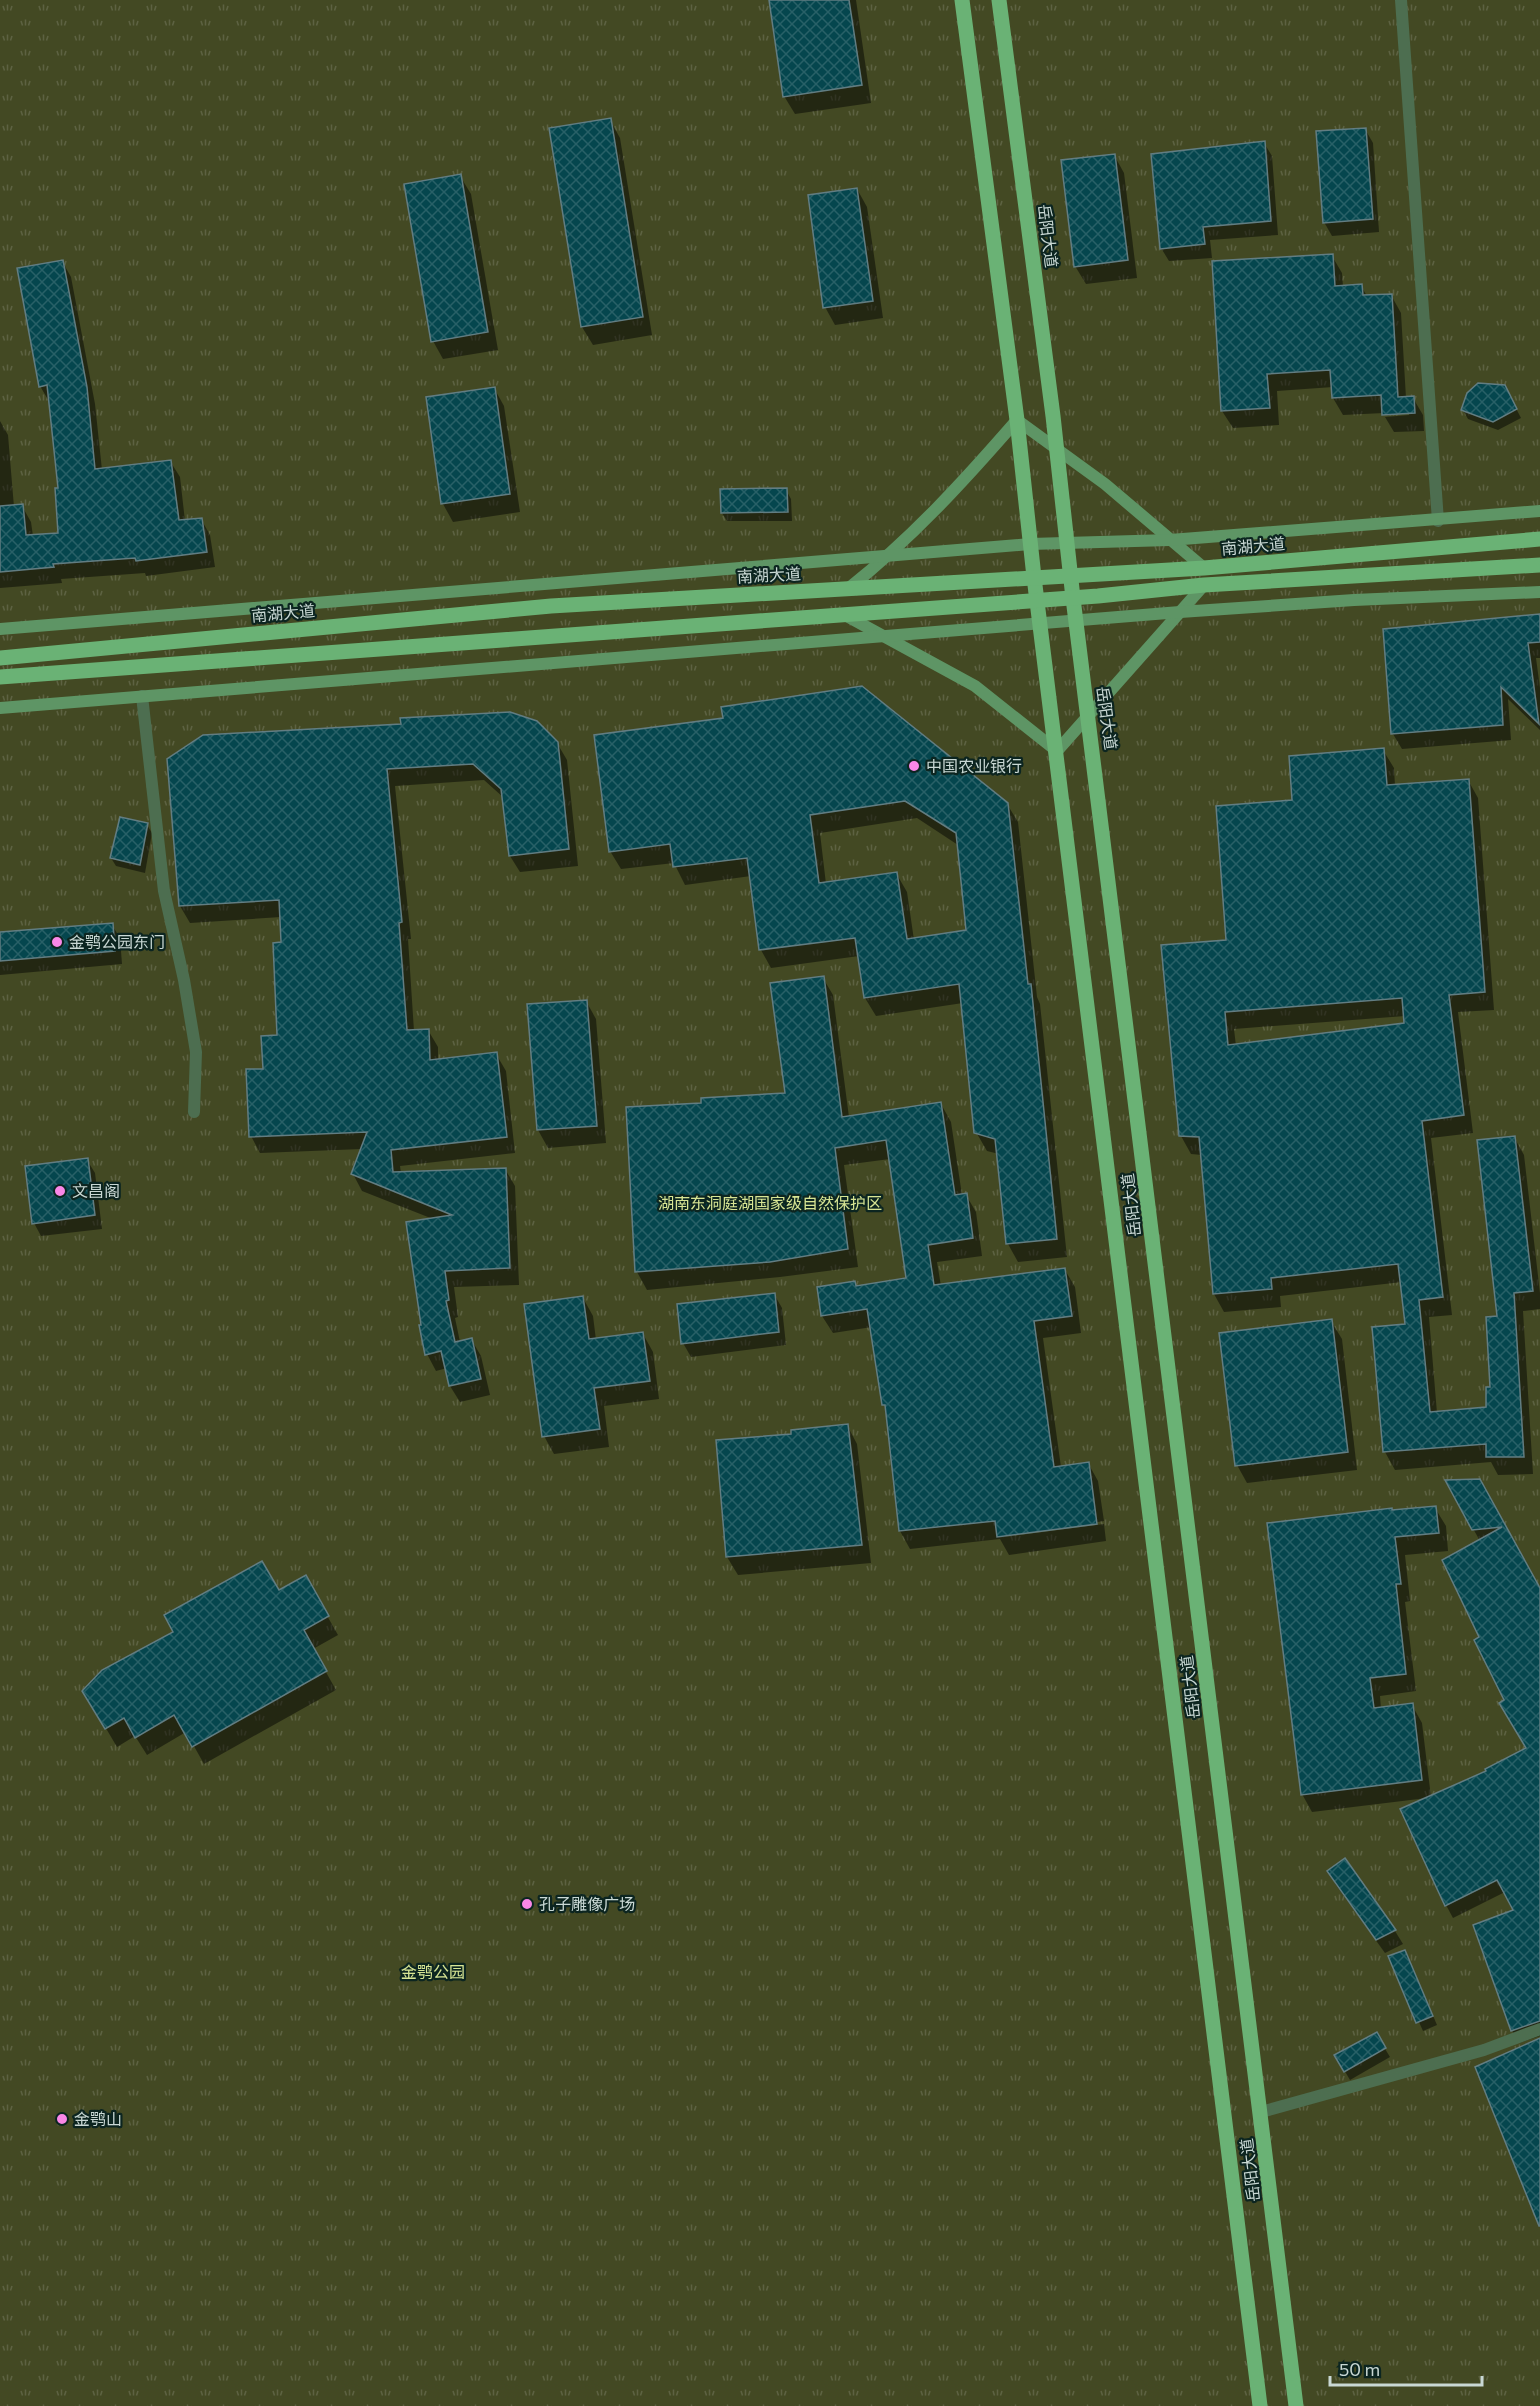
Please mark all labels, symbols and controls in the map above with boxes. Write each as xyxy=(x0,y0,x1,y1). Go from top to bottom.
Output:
street label: 岳阳大道 xyxy=(1035,203,1062,269)
street label: 南湖大道 xyxy=(1220,533,1286,558)
street label: 南湖大道 xyxy=(737,563,801,586)
street label: 南湖大道 xyxy=(250,600,316,625)
street label: 岳阳大道 xyxy=(1094,685,1121,751)
place label: 中国农业银行 xyxy=(926,756,1022,775)
marker: 中国农业银行 xyxy=(907,759,921,773)
place label: 金鹗公园东门 xyxy=(69,932,165,951)
marker: 金鹗公园东门 xyxy=(50,935,64,949)
street label: 岳阳大道 xyxy=(1117,1172,1144,1238)
place label: 文昌阁 xyxy=(72,1181,120,1200)
marker: 文昌阁 xyxy=(53,1184,67,1198)
park label: 湖南东洞庭湖国家级自然保护区 xyxy=(658,1193,882,1212)
street label: 岳阳大道 xyxy=(1176,1654,1203,1720)
place label: 孔子雕像广场 xyxy=(539,1894,635,1913)
marker: 孔子雕像广场 xyxy=(520,1897,534,1911)
park label: 金鹗公园 xyxy=(401,1962,465,1981)
place label: 金鹗山 xyxy=(74,2109,122,2128)
marker: 金鹗山 xyxy=(55,2112,69,2126)
street label: 岳阳大道 xyxy=(1236,2137,1263,2203)
scale bar xyxy=(1330,2349,1482,2387)
text: 50 m xyxy=(1339,2358,1380,2380)

